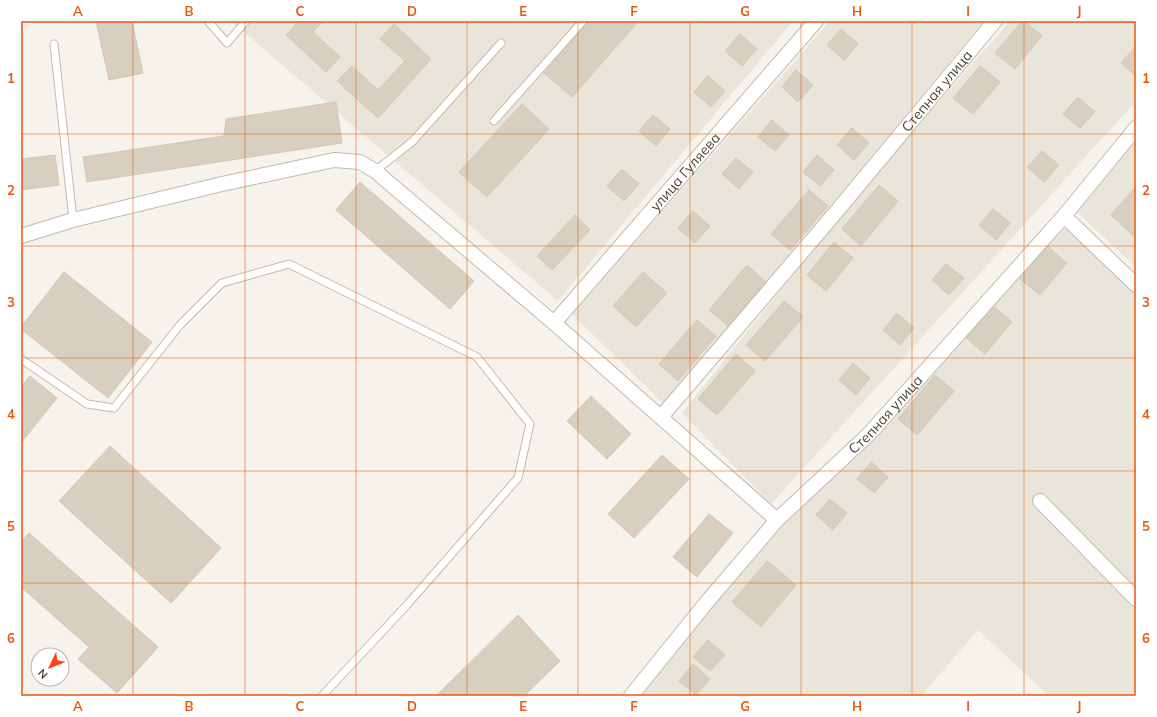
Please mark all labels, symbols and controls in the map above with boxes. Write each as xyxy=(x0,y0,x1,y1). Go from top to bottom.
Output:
text: A xyxy=(73,3,83,19)
text: B xyxy=(185,3,194,19)
text: C xyxy=(296,3,305,19)
text: D xyxy=(407,3,417,19)
text: E xyxy=(519,3,527,19)
text: F xyxy=(630,3,638,19)
text: G xyxy=(740,3,750,19)
text: H xyxy=(852,3,862,19)
text: I xyxy=(966,3,970,19)
text: J xyxy=(1077,3,1081,19)
street label: Степная улица xyxy=(897,46,976,136)
text: 1 xyxy=(7,70,15,86)
text: 1 xyxy=(1142,70,1150,86)
street label: улица Гуляева xyxy=(646,129,724,215)
text: 2 xyxy=(7,182,15,198)
text: 2 xyxy=(1142,182,1150,198)
text: 3 xyxy=(7,294,15,310)
text: 3 xyxy=(1142,294,1150,310)
street label: Степная улица xyxy=(844,371,926,458)
text: 4 xyxy=(7,406,15,422)
text: 4 xyxy=(1142,406,1150,422)
text: 5 xyxy=(7,518,15,534)
text: 5 xyxy=(1142,518,1150,534)
text: 6 xyxy=(7,630,15,646)
text: 6 xyxy=(1142,630,1150,646)
north arrow xyxy=(30,647,70,687)
text: N xyxy=(35,666,51,682)
text: A xyxy=(73,698,83,714)
text: B xyxy=(185,698,194,714)
text: C xyxy=(296,698,305,714)
text: D xyxy=(407,698,417,714)
text: E xyxy=(519,698,527,714)
text: F xyxy=(630,698,638,714)
text: G xyxy=(740,698,750,714)
text: H xyxy=(852,698,862,714)
text: I xyxy=(966,698,970,714)
text: J xyxy=(1077,698,1081,714)

